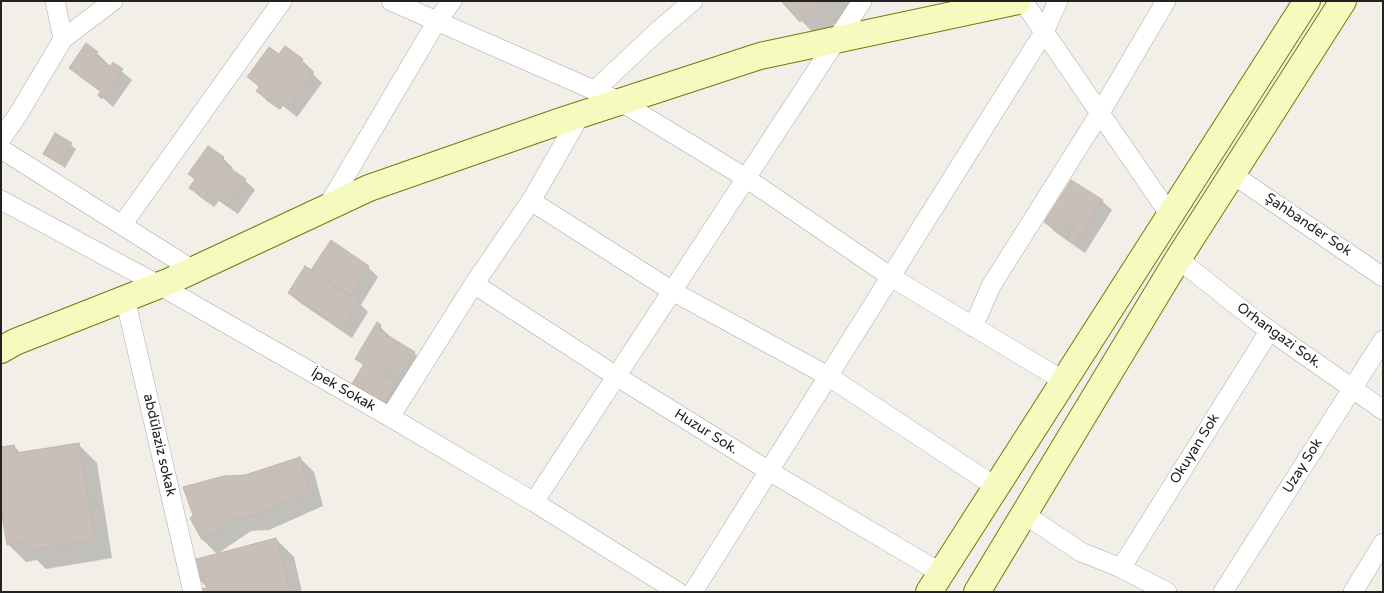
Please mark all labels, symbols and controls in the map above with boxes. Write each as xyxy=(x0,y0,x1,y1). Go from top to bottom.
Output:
street label: Şahbander Sok xyxy=(1262,190,1354,260)
street label: Orhangazi Sok. xyxy=(1233,300,1325,372)
street label: İpek Sokak xyxy=(308,365,378,415)
street label: abdülaziz sokak xyxy=(139,392,179,498)
street label: Huzur Sok. xyxy=(671,406,741,458)
street label: Okuyan Sok xyxy=(1167,411,1223,487)
street label: Uzay Sok xyxy=(1280,436,1326,496)

